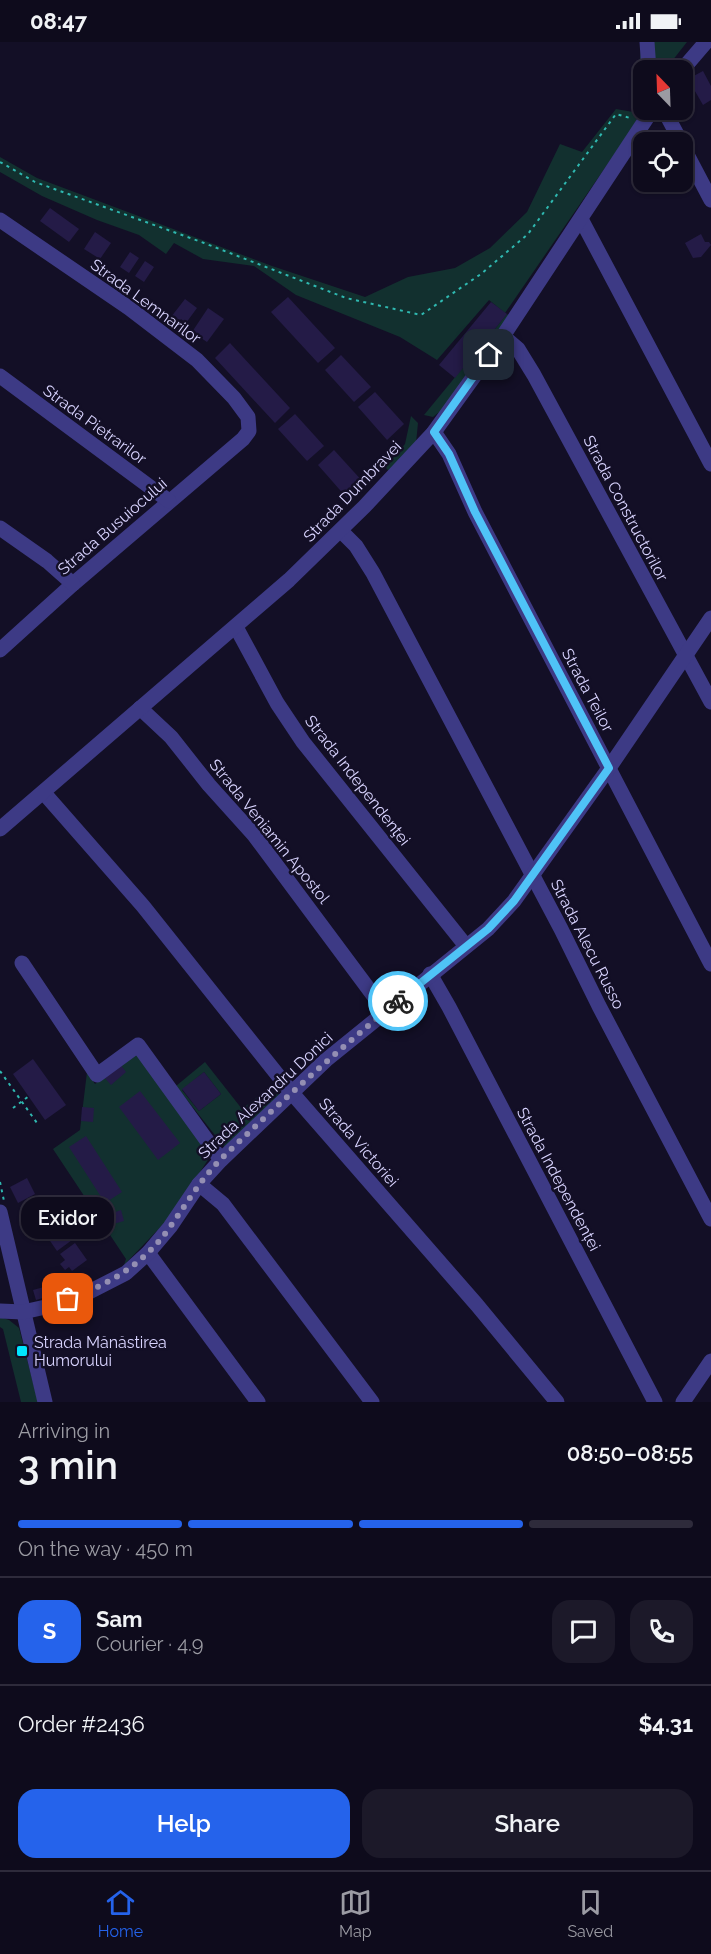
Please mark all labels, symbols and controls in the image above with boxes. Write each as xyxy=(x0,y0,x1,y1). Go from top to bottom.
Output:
text: 08:47 xyxy=(30,8,87,34)
north arrow xyxy=(633,60,693,120)
map controls xyxy=(633,60,693,192)
button: locate xyxy=(633,132,693,192)
street label: Strada Lemnarilor xyxy=(87,255,205,348)
pin xyxy=(463,329,514,380)
icon: home xyxy=(472,338,505,371)
street label: Strada Pietrarilor xyxy=(39,381,150,468)
street label: Strada Constructorilor xyxy=(579,432,672,585)
street label: Strada Dumbravei xyxy=(299,437,405,546)
street label: Strada Busuiocului xyxy=(54,474,171,579)
street label: Strada Teilor xyxy=(558,645,618,736)
street label: Strada Independenţei xyxy=(301,711,414,849)
street label: Strada Veniamin Apostol xyxy=(205,755,334,908)
street label: Strada Alecu Russo xyxy=(547,876,629,1012)
courier xyxy=(368,971,428,1031)
icon: bike xyxy=(382,985,415,1018)
street label: Strada Alexandru Donici xyxy=(194,1028,337,1163)
street label: Strada Victoriei xyxy=(315,1094,402,1191)
street label: Strada Independenței xyxy=(513,1104,604,1254)
callout: Exidor xyxy=(22,1197,115,1239)
text: Exidor xyxy=(38,1206,97,1230)
pin xyxy=(42,1273,93,1324)
icon: bag xyxy=(51,1282,84,1315)
place label: Strada Mănăstirea Humorului xyxy=(34,1333,167,1370)
marker: Strada Mănăstirea Humorului xyxy=(15,1344,29,1358)
text: Arriving in xyxy=(18,1419,110,1443)
text: 08:50–08:55 xyxy=(567,1440,693,1466)
text: 3 min xyxy=(18,1442,118,1488)
text: On the way · 450 m xyxy=(18,1537,193,1561)
button: chat xyxy=(552,1600,615,1663)
button: phone xyxy=(630,1600,693,1663)
text: Sam xyxy=(96,1606,143,1632)
text: S xyxy=(43,1618,56,1644)
text: Courier · 4.9 xyxy=(96,1632,204,1656)
text: Order #2436 xyxy=(18,1711,145,1737)
text: $4.31 xyxy=(638,1711,693,1737)
button: Help xyxy=(18,1789,350,1858)
button: Share xyxy=(362,1789,693,1858)
tab: Home xyxy=(98,1886,143,1941)
tab: Map xyxy=(339,1886,372,1941)
tab: Saved xyxy=(567,1886,613,1941)

